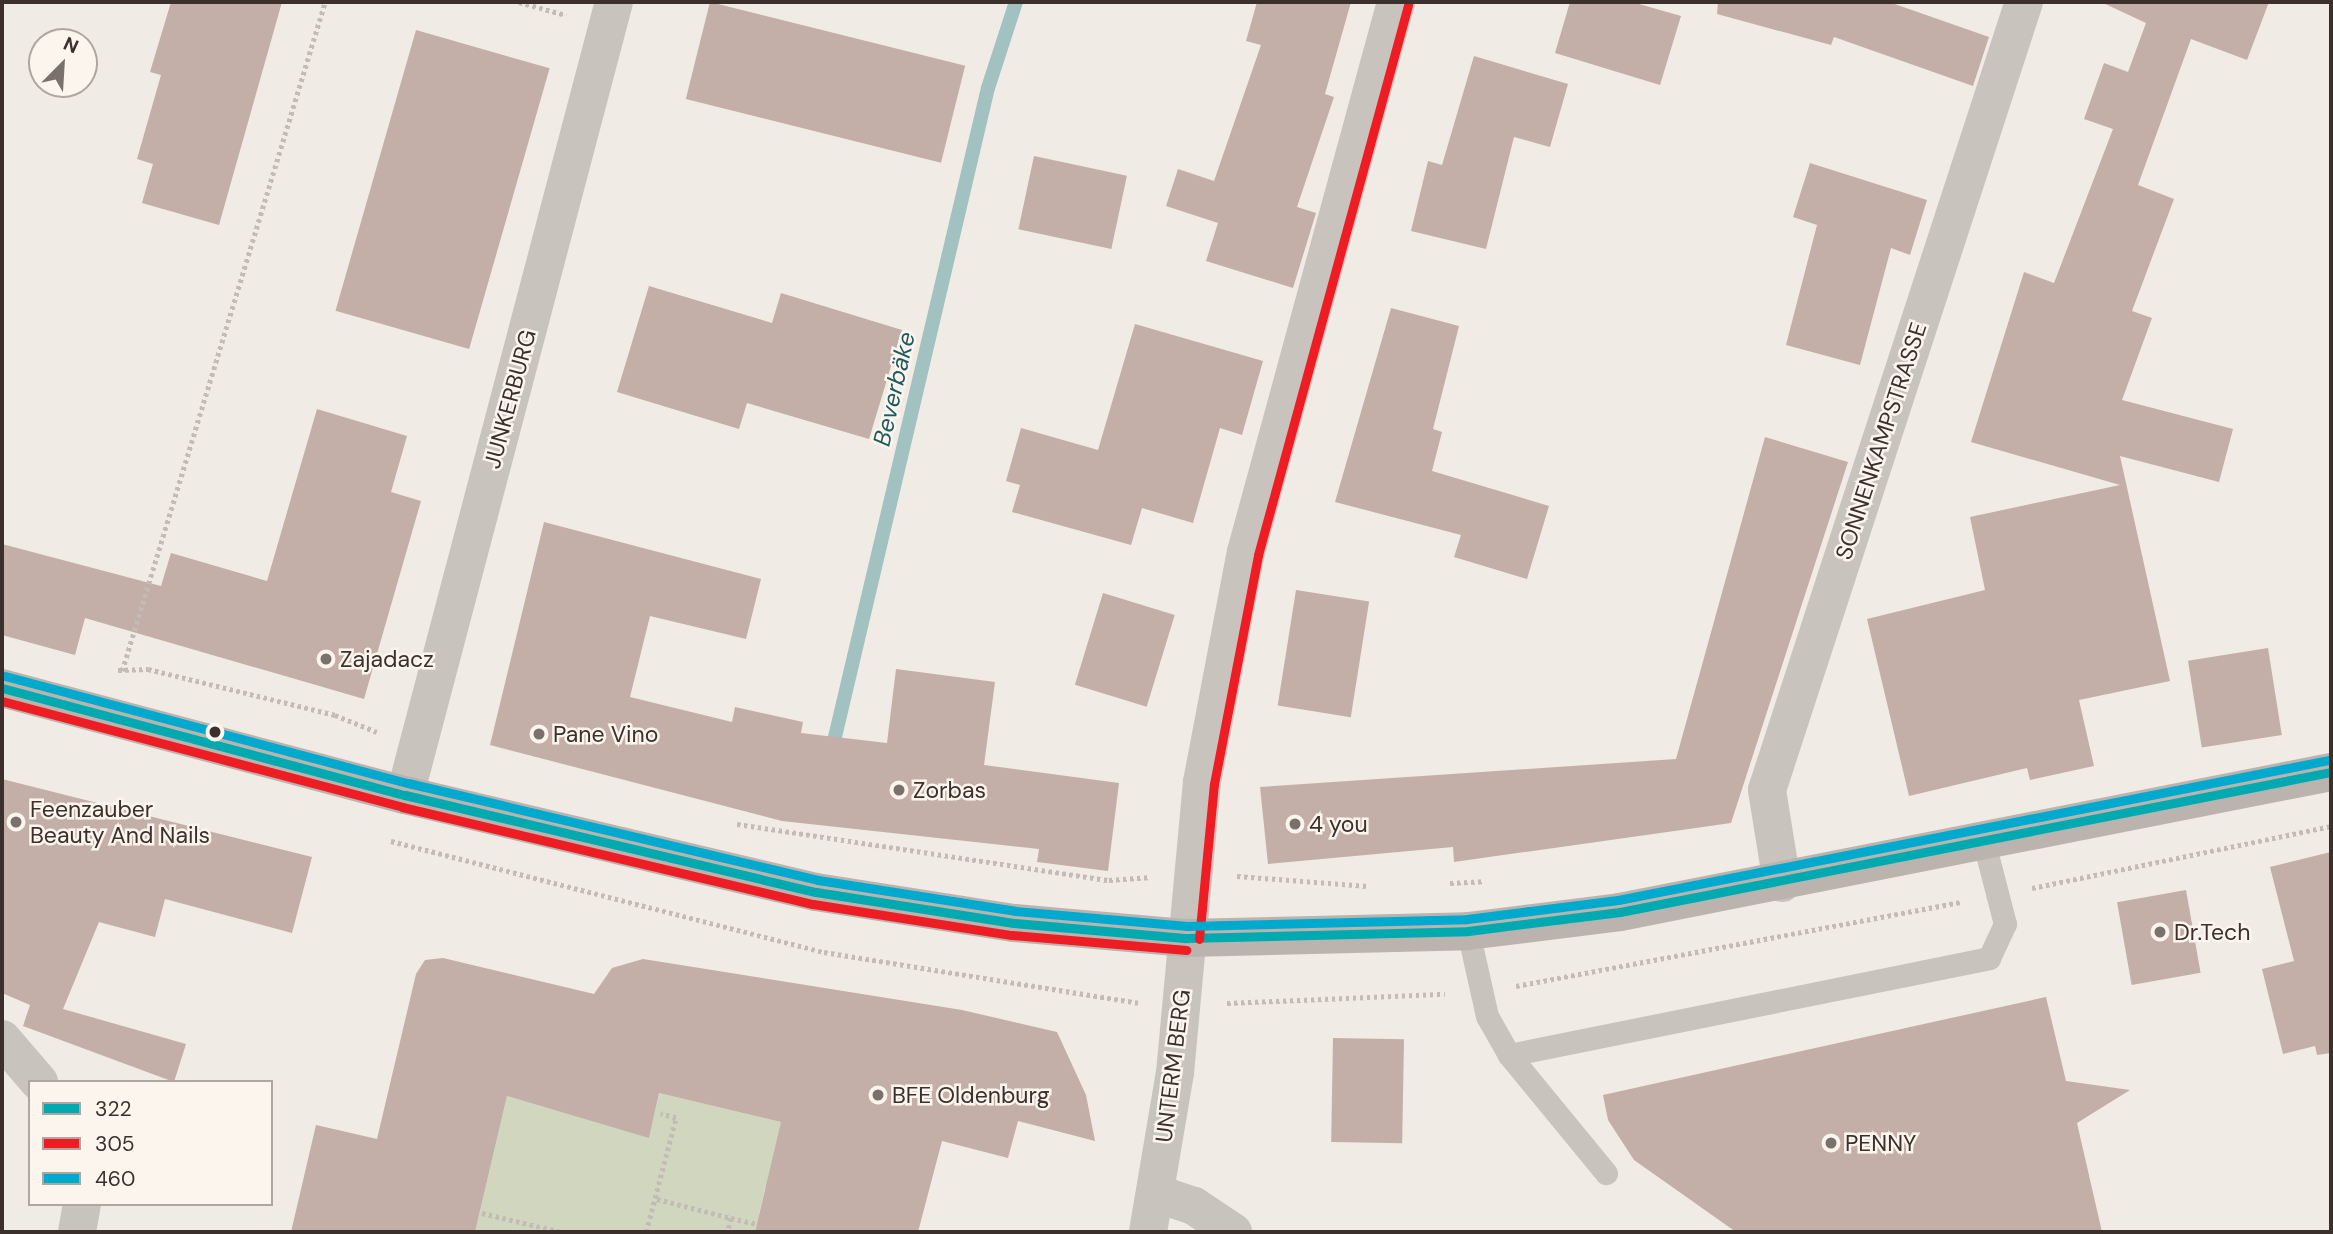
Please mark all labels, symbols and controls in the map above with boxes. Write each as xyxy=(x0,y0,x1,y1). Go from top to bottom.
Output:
north arrow xyxy=(28,28,98,98)
text: N xyxy=(60,31,82,59)
street label: SONNENKAMPSTRASSE xyxy=(1830,319,1932,563)
street label: JUNKERBURG xyxy=(478,327,542,471)
water label: Beverbäke xyxy=(867,329,921,449)
place label: Zajadacz xyxy=(340,645,434,673)
marker: Zajadacz xyxy=(318,651,334,667)
place label: Pane Vino xyxy=(553,720,658,748)
unlabelled marker xyxy=(208,725,222,739)
marker: Pane Vino xyxy=(531,726,547,742)
place label: Zorbas xyxy=(913,776,986,804)
marker: Zorbas xyxy=(891,782,907,798)
place label: Feenzauber Beauty And Nails xyxy=(30,795,210,849)
place label: 4 you xyxy=(1309,810,1368,838)
marker: Feenzauber Beauty And Nails xyxy=(8,814,24,830)
marker: 4 you xyxy=(1287,816,1303,832)
place label: Dr.Tech xyxy=(2174,918,2250,946)
marker: Dr.Tech xyxy=(2152,924,2168,940)
street label: UNTERM BERG xyxy=(1150,988,1196,1144)
legend xyxy=(28,1080,273,1206)
place label: BFE Oldenburg xyxy=(892,1081,1050,1109)
marker: BFE Oldenburg xyxy=(870,1087,886,1103)
text: 322 xyxy=(95,1095,132,1123)
place label: PENNY xyxy=(1845,1129,1916,1157)
text: 305 xyxy=(95,1130,135,1158)
marker: PENNY xyxy=(1823,1135,1839,1151)
text: 460 xyxy=(95,1165,135,1193)

